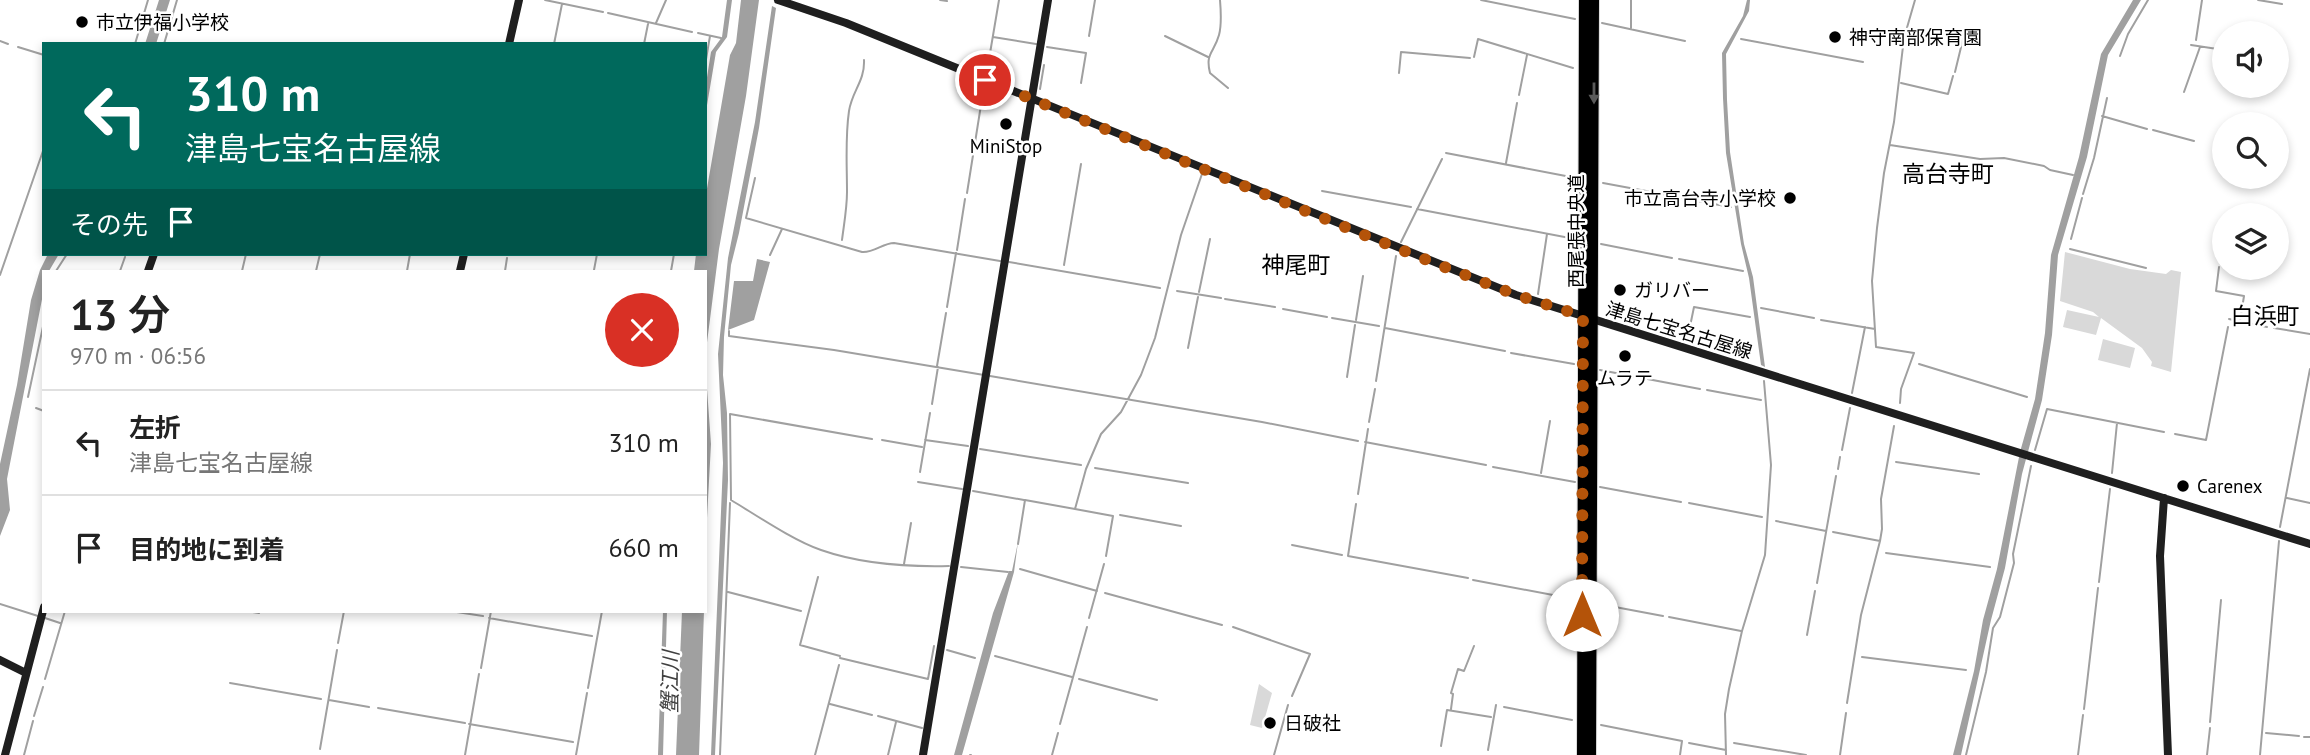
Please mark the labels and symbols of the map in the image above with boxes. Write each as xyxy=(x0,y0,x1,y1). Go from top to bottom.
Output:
place label: 市立伊福小学校 xyxy=(96,10,229,34)
marker: 市立伊福小学校 xyxy=(74,14,90,30)
place label: 神守南部保育園 xyxy=(1849,25,1982,49)
marker: 神守南部保育園 xyxy=(1827,29,1843,45)
pin xyxy=(955,50,1015,110)
one-way arrow xyxy=(1588,82,1600,104)
marker: MiniStop xyxy=(998,116,1014,132)
place label: MiniStop xyxy=(970,134,1042,158)
district label: 高台寺町 xyxy=(1902,159,1994,188)
street label: 西尾張中央道 xyxy=(1564,174,1588,288)
place label: 市立高台寺小学校 xyxy=(1624,186,1776,210)
marker: 市立高台寺小学校 xyxy=(1782,190,1798,206)
district label: 神尾町 xyxy=(1262,250,1331,279)
place label: ガリバー xyxy=(1634,278,1710,302)
marker: ガリバー xyxy=(1612,282,1628,298)
street label: 津島七宝名古屋線 xyxy=(1603,296,1755,364)
district label: 白浜町 xyxy=(2231,301,2300,330)
marker: ムラテ xyxy=(1617,348,1633,364)
place label: ムラテ xyxy=(1597,366,1653,390)
place label: Carenex xyxy=(2197,474,2263,498)
marker: Carenex xyxy=(2175,478,2191,494)
position arrow xyxy=(1545,578,1619,652)
water label: 蟹江川 xyxy=(656,648,684,714)
place label: 日破社 xyxy=(1284,711,1341,735)
marker: 日破社 xyxy=(1262,715,1278,731)

